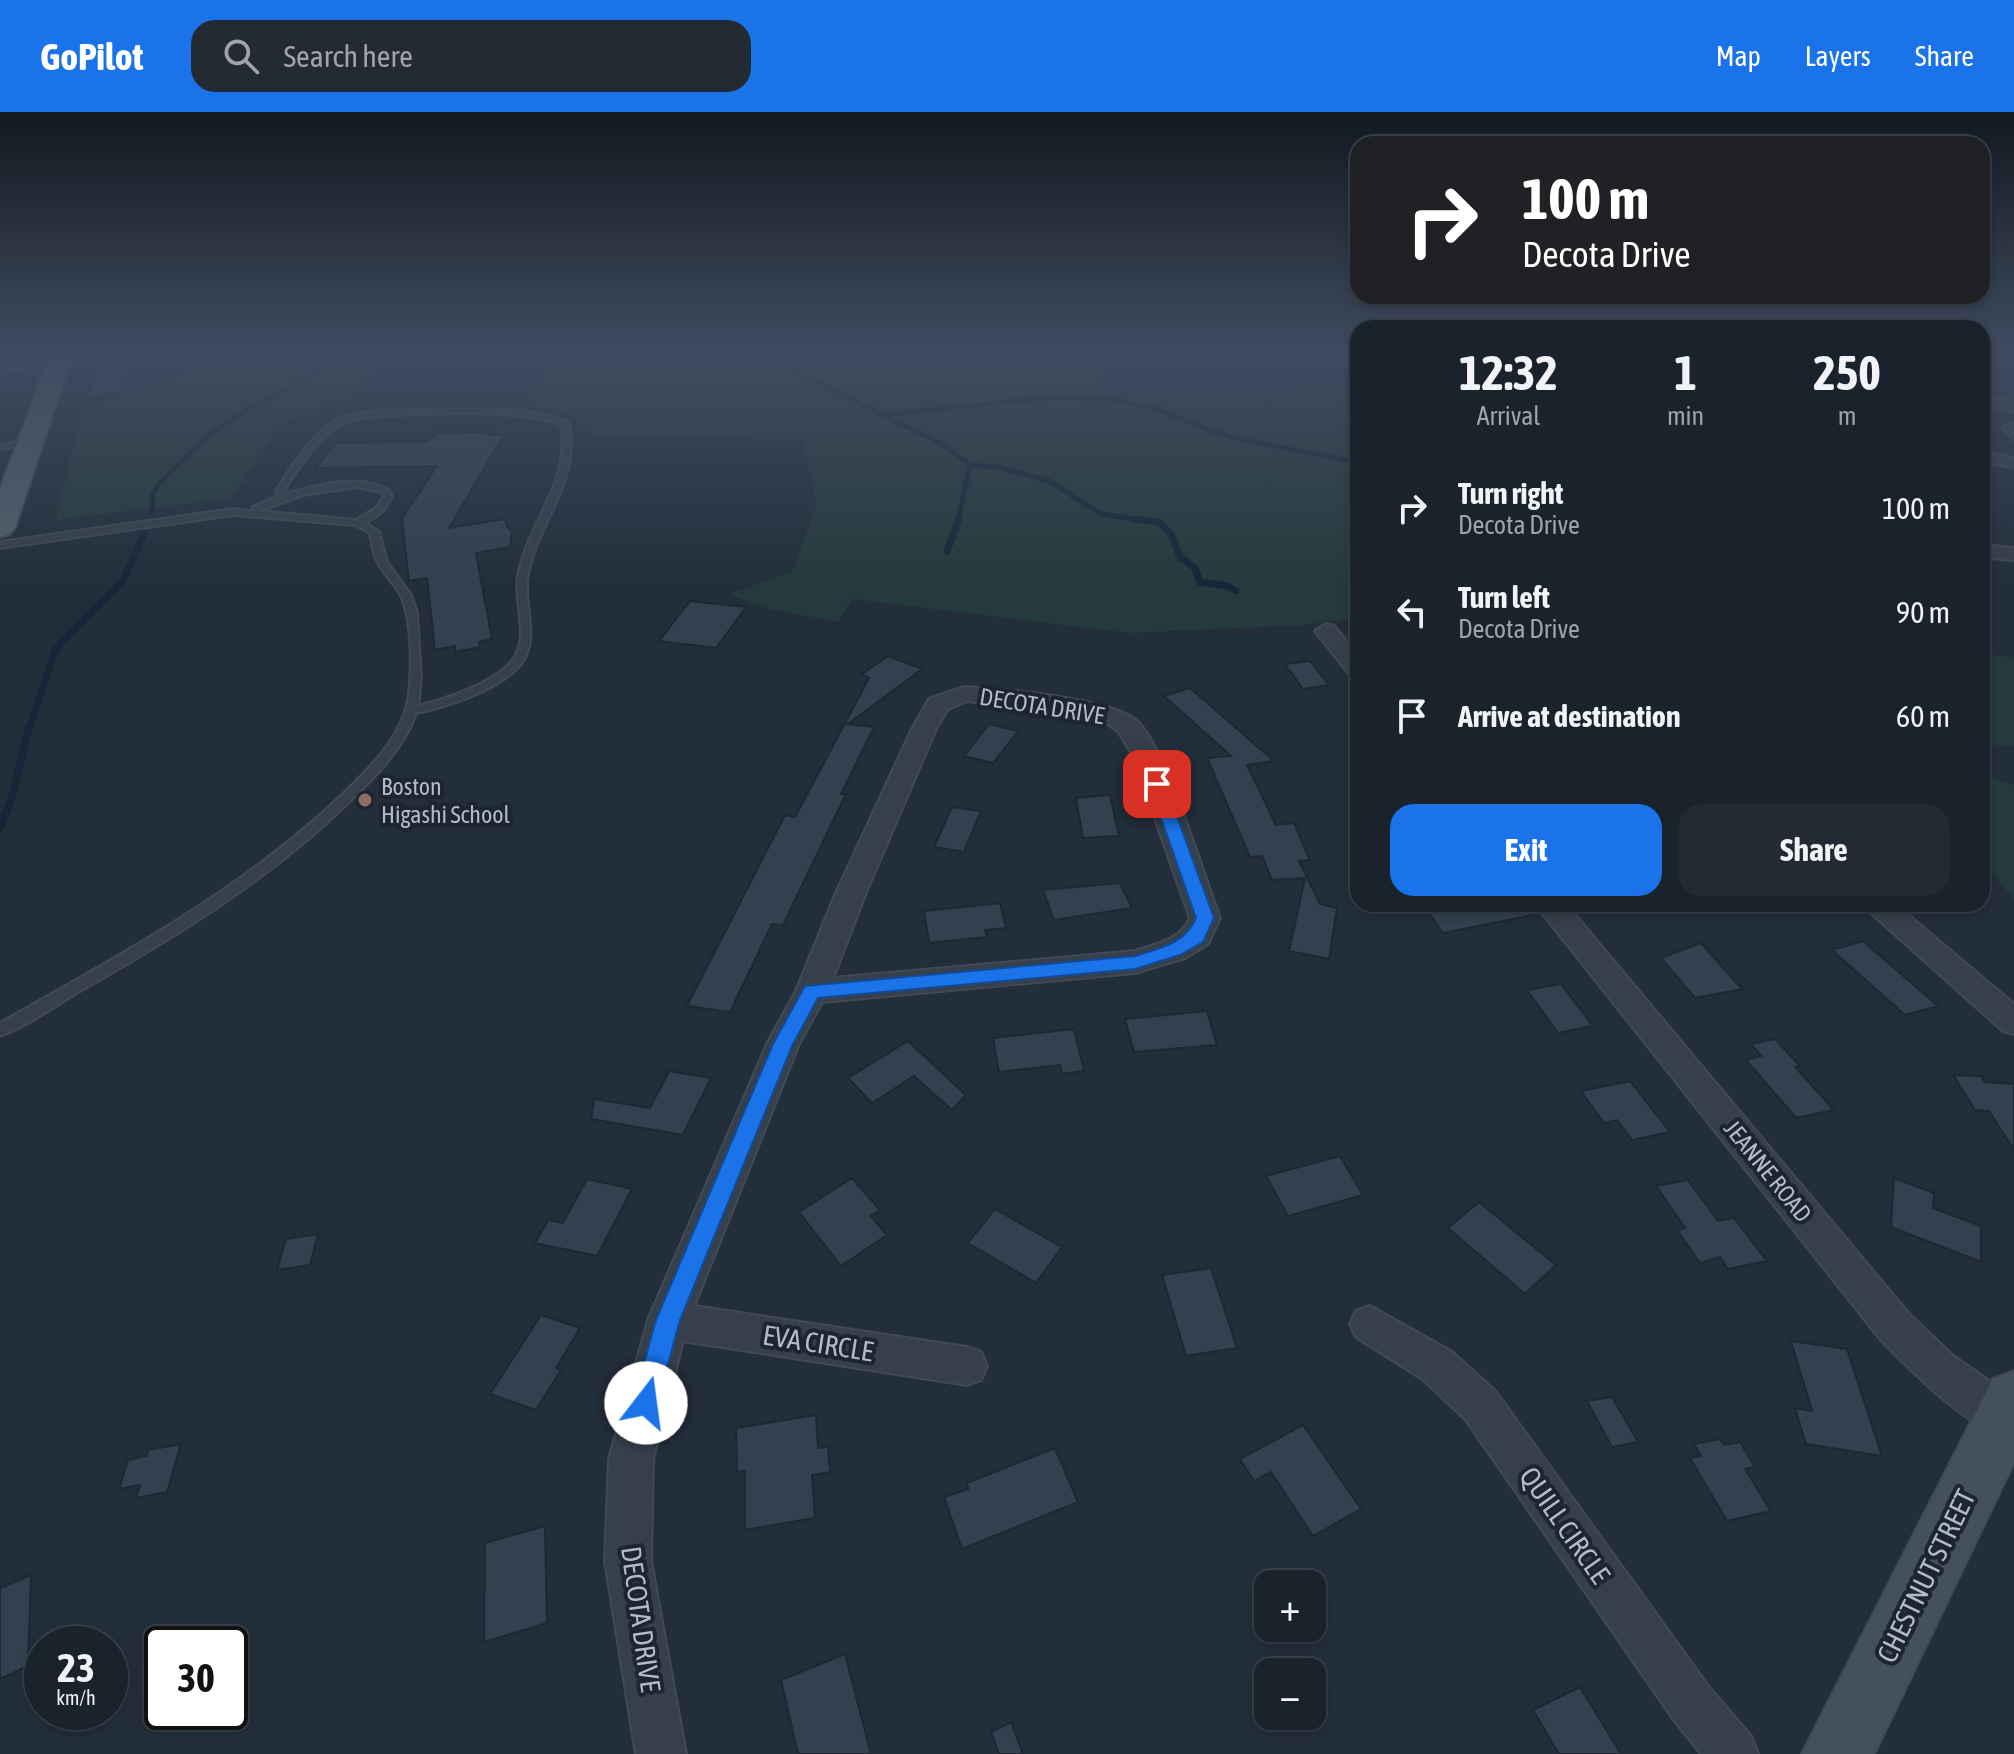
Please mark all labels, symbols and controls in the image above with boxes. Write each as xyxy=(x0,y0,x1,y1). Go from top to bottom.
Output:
search box xyxy=(191,20,751,92)
icon: search xyxy=(219,34,263,78)
text: GoPilot xyxy=(40,35,143,78)
text: Search here xyxy=(283,39,413,73)
text: Map xyxy=(1716,40,1761,72)
text: Layers xyxy=(1805,40,1871,72)
text: Share xyxy=(1915,40,1974,72)
text: 100 m xyxy=(1522,167,1649,231)
icon: right xyxy=(1390,168,1494,272)
text: Decota Drive xyxy=(1522,233,1690,275)
text: 12:32 xyxy=(1459,345,1558,400)
text: 1 xyxy=(1674,345,1697,400)
text: 250 xyxy=(1813,345,1881,400)
text: Arrival xyxy=(1477,401,1540,431)
text: min xyxy=(1667,401,1704,431)
text: m xyxy=(1838,401,1856,431)
text: Turn right xyxy=(1458,476,1564,510)
icon: right xyxy=(1390,486,1434,530)
text: 100 m xyxy=(1882,491,1950,525)
text: Decota Drive xyxy=(1458,510,1580,540)
text: Turn left xyxy=(1458,580,1550,614)
icon: left xyxy=(1390,590,1434,634)
text: 90 m xyxy=(1896,595,1950,629)
text: Decota Drive xyxy=(1458,614,1580,644)
street label: DECOTA DRIVE xyxy=(978,683,1106,729)
icon: arrive xyxy=(1390,694,1434,738)
text: Arrive at destination xyxy=(1458,699,1680,733)
text: 60 m xyxy=(1896,699,1950,733)
pin xyxy=(1123,750,1191,818)
icon: arrive xyxy=(1135,762,1179,806)
place label: Boston Higashi School xyxy=(381,773,511,828)
marker: Boston Higashi School xyxy=(356,791,374,809)
button: Exit xyxy=(1390,804,1662,896)
button: Share xyxy=(1678,804,1950,896)
street label: JEANNE ROAD xyxy=(1719,1115,1817,1227)
street label: EVA CIRCLE xyxy=(760,1318,876,1368)
position arrow xyxy=(604,1361,688,1445)
street label: QUILL CIRCLE xyxy=(1513,1461,1617,1589)
street label: CHESTNUT STREET xyxy=(1870,1484,1982,1668)
street label: DECOTA DRIVE xyxy=(615,1544,667,1694)
map controls xyxy=(1254,1570,1326,1730)
button: + xyxy=(1254,1570,1326,1642)
speed limit sign: 30 xyxy=(144,1626,248,1730)
text: 23 xyxy=(57,1645,95,1690)
button: − xyxy=(1254,1658,1326,1730)
text: km/h xyxy=(56,1686,96,1709)

